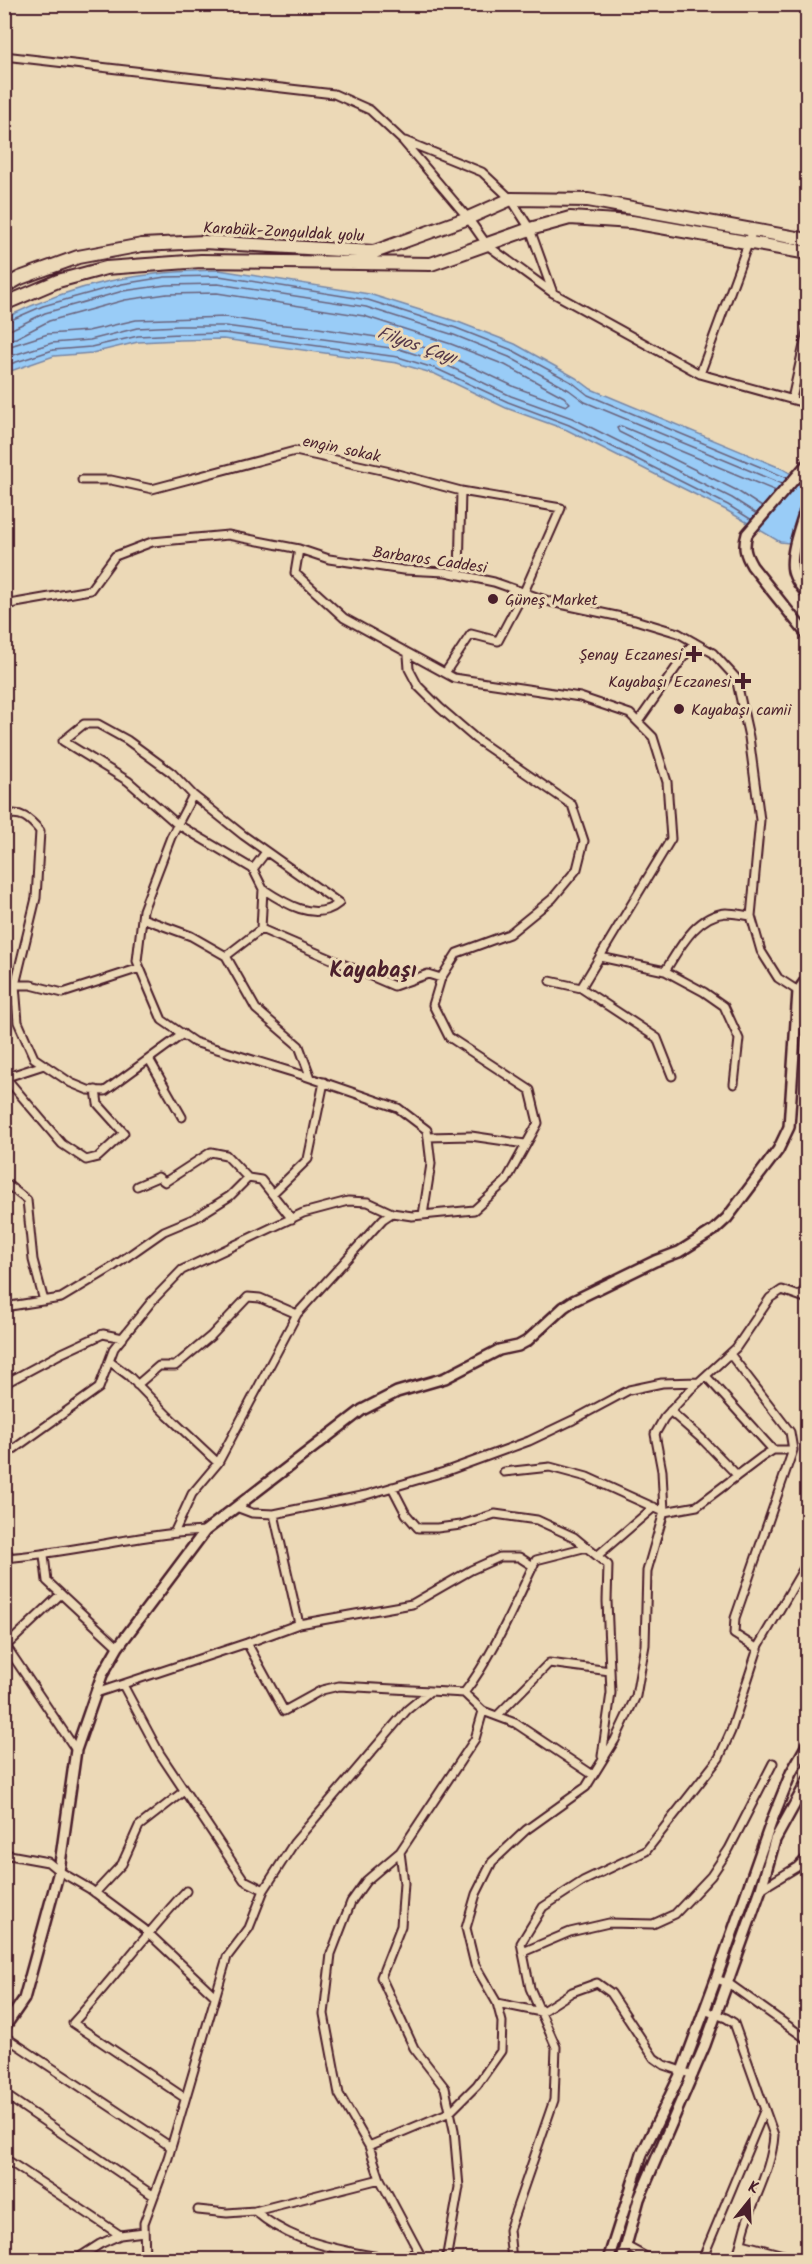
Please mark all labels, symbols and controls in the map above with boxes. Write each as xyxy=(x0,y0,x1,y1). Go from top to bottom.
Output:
street label: Karabük-Zonguldak yolu xyxy=(203,216,365,249)
water label: Filyos Çayı xyxy=(373,319,461,374)
street label: engin sokak xyxy=(301,429,383,470)
street label: Barbaros Caddesi xyxy=(371,540,490,581)
place label: Güneş Market xyxy=(505,588,599,613)
marker: Güneş Market xyxy=(486,592,500,606)
place label: Şenay Eczanesi xyxy=(579,643,683,668)
marker: Şenay Eczanesi xyxy=(687,647,701,661)
place label: Kayabaşı Eczanesi xyxy=(608,670,732,695)
marker: Kayabaşı Eczanesi xyxy=(736,674,750,688)
place label: Kayabaşı camii xyxy=(691,698,792,723)
marker: Kayabaşı camii xyxy=(672,702,686,716)
district label: Kayabaşı xyxy=(330,954,417,989)
north arrow xyxy=(719,2171,779,2231)
text: K xyxy=(745,2175,762,2202)

